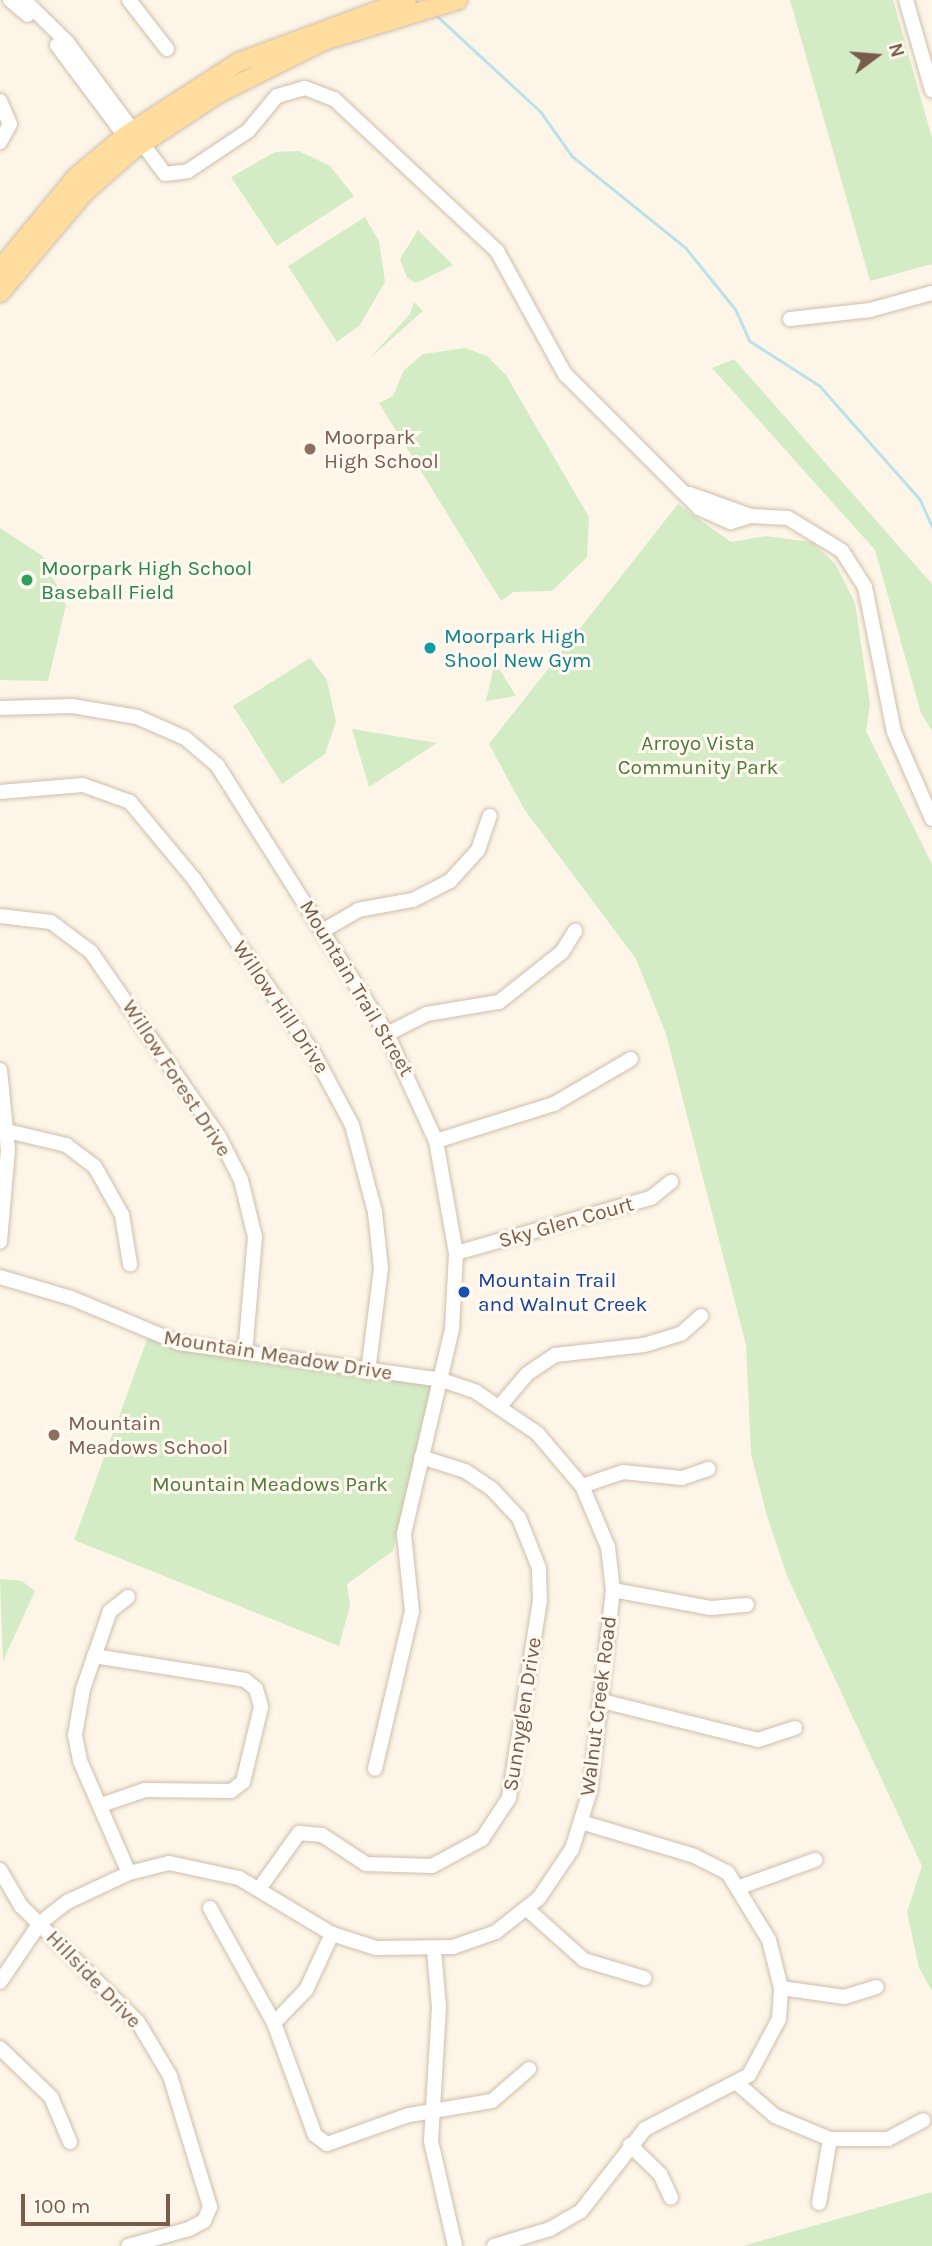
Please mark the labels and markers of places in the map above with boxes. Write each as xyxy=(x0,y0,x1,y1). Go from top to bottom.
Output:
place label: Moorpark High School xyxy=(324,424,439,474)
marker: Moorpark High School xyxy=(302,441,318,457)
place label: Moorpark High School Baseball Field xyxy=(41,555,252,605)
marker: Moorpark High School Baseball Field xyxy=(19,572,35,588)
place label: Moorpark High Shool New Gym xyxy=(444,623,591,673)
marker: Moorpark High Shool New Gym xyxy=(422,640,438,656)
place label: Mountain Trail and Walnut Creek xyxy=(478,1267,647,1317)
marker: Mountain Trail and Walnut Creek xyxy=(456,1284,472,1300)
place label: Mountain Meadows School xyxy=(68,1410,228,1460)
marker: Mountain Meadows School xyxy=(46,1427,62,1443)

